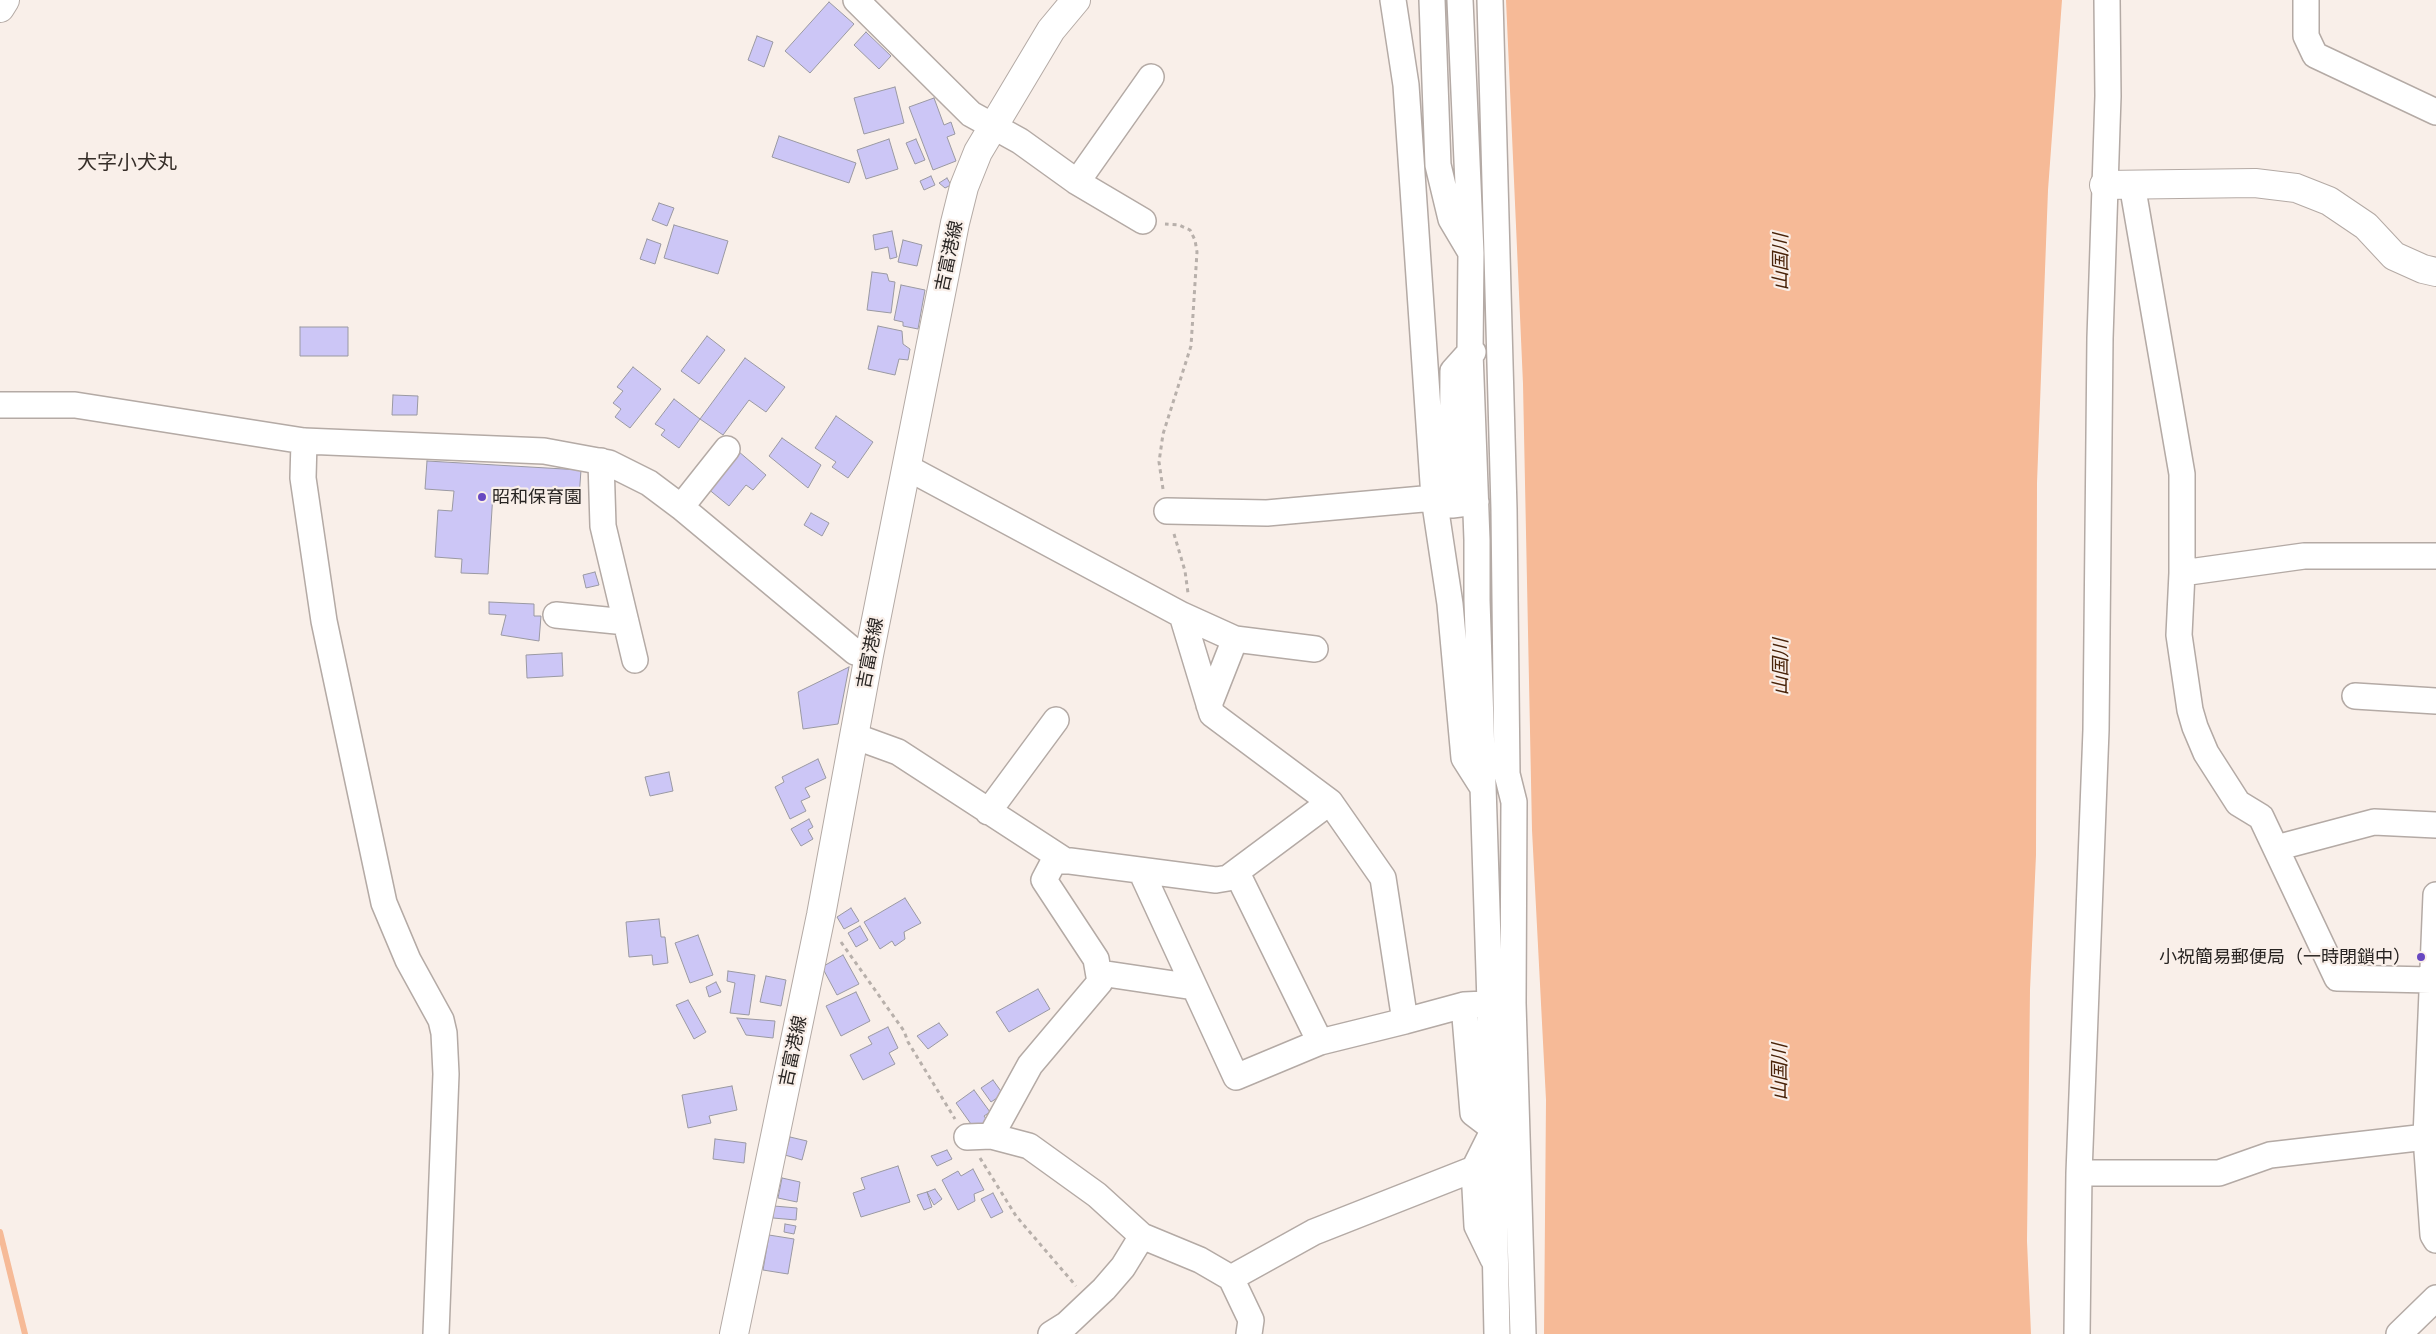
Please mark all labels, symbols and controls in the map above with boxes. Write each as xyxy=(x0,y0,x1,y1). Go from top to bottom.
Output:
district label: 大字小犬丸 xyxy=(77,150,177,174)
street label: 吉富港線 xyxy=(931,219,967,293)
water label: 山国川 xyxy=(1770,234,1792,290)
place label: 昭和保育園 xyxy=(492,486,582,508)
marker: 昭和保育園 xyxy=(476,491,488,503)
street label: 吉富港線 xyxy=(853,616,887,690)
water label: 山国川 xyxy=(1770,639,1792,695)
place label: 小祝簡易郵便局（一時閉鎖中） xyxy=(2159,946,2411,968)
marker: 小祝簡易郵便局（一時閉鎖中） xyxy=(2415,951,2427,963)
street label: 吉富港線 xyxy=(775,1014,811,1088)
water label: 山国川 xyxy=(1769,1044,1791,1100)

